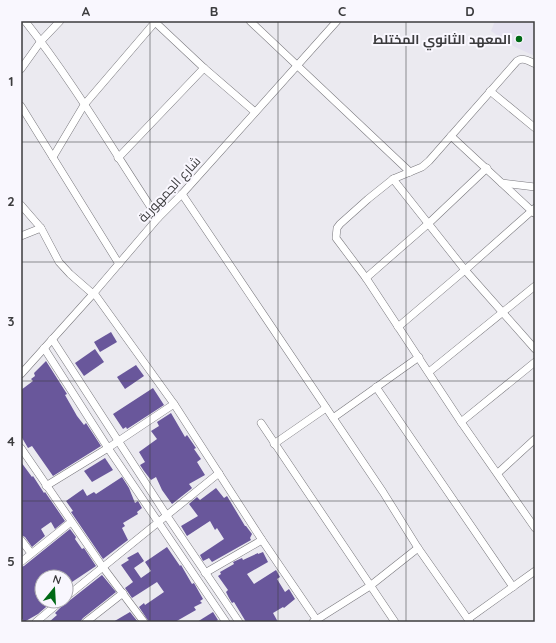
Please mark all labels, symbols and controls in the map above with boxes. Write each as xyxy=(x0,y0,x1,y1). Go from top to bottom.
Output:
text: A xyxy=(82,3,91,19)
text: B xyxy=(210,3,218,19)
text: C xyxy=(338,3,346,19)
text: D xyxy=(465,3,475,19)
place label: المعهد الثانوي المختلط xyxy=(373,31,511,51)
marker: المعهد الثانوي المختلط xyxy=(514,34,524,44)
text: 1 xyxy=(8,73,14,89)
street label: شارع الجمهورية xyxy=(135,153,204,226)
text: 2 xyxy=(7,193,15,209)
text: 3 xyxy=(8,313,15,329)
text: 4 xyxy=(7,433,15,449)
text: 5 xyxy=(7,553,15,569)
north arrow xyxy=(34,569,74,609)
text: N xyxy=(51,572,63,587)

